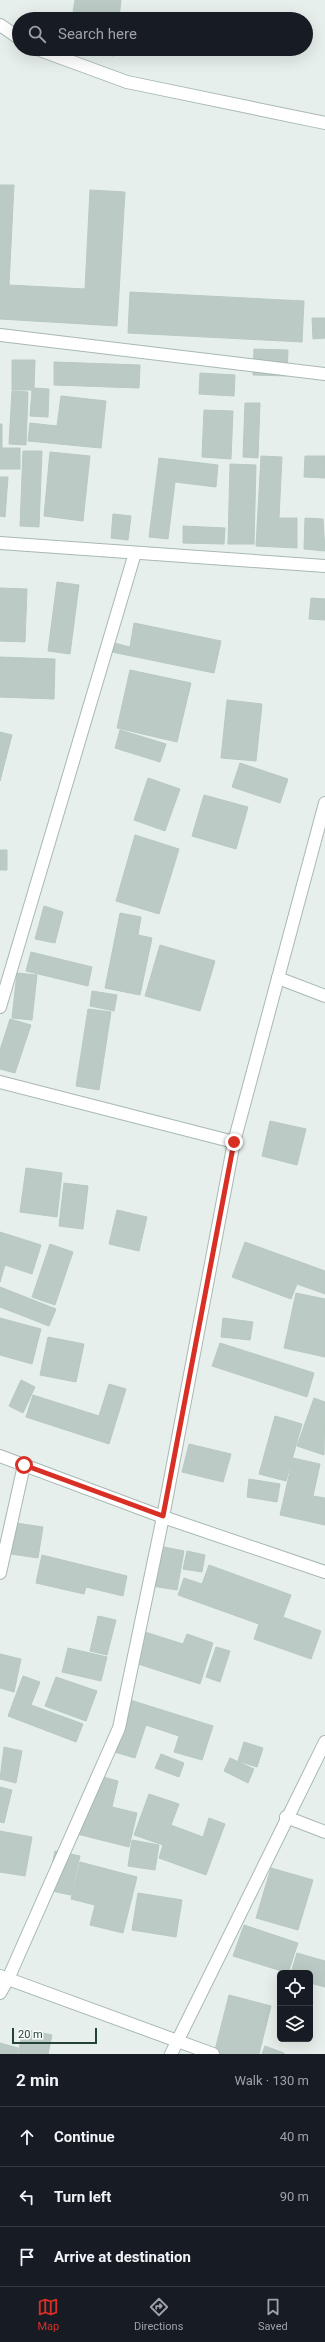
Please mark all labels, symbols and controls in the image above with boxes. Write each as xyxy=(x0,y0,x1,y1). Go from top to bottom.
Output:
search box xyxy=(12,12,313,56)
icon: search xyxy=(26,23,48,45)
text: Search here xyxy=(58,25,137,43)
route end xyxy=(225,1133,243,1151)
route start xyxy=(15,1456,33,1474)
map controls xyxy=(277,1970,313,2042)
button: locate xyxy=(277,1970,313,2006)
button: layers xyxy=(277,2006,313,2042)
scale bar xyxy=(12,2026,97,2045)
text: 20 m xyxy=(18,2028,43,2041)
text: 2 min xyxy=(16,2070,59,2090)
text: Walk · 130 m xyxy=(234,2073,309,2088)
icon: ahead xyxy=(16,2126,38,2148)
text: Continue xyxy=(54,2128,115,2146)
text: 40 m xyxy=(280,2129,309,2144)
icon: left xyxy=(16,2186,38,2208)
text: Turn left xyxy=(54,2188,111,2206)
text: 90 m xyxy=(280,2189,309,2204)
icon: arrive xyxy=(16,2246,38,2268)
text: Arrive at destination xyxy=(54,2248,191,2266)
tab: Map xyxy=(37,2296,59,2333)
tab: Directions xyxy=(134,2296,183,2333)
tab: Saved xyxy=(258,2296,288,2333)

